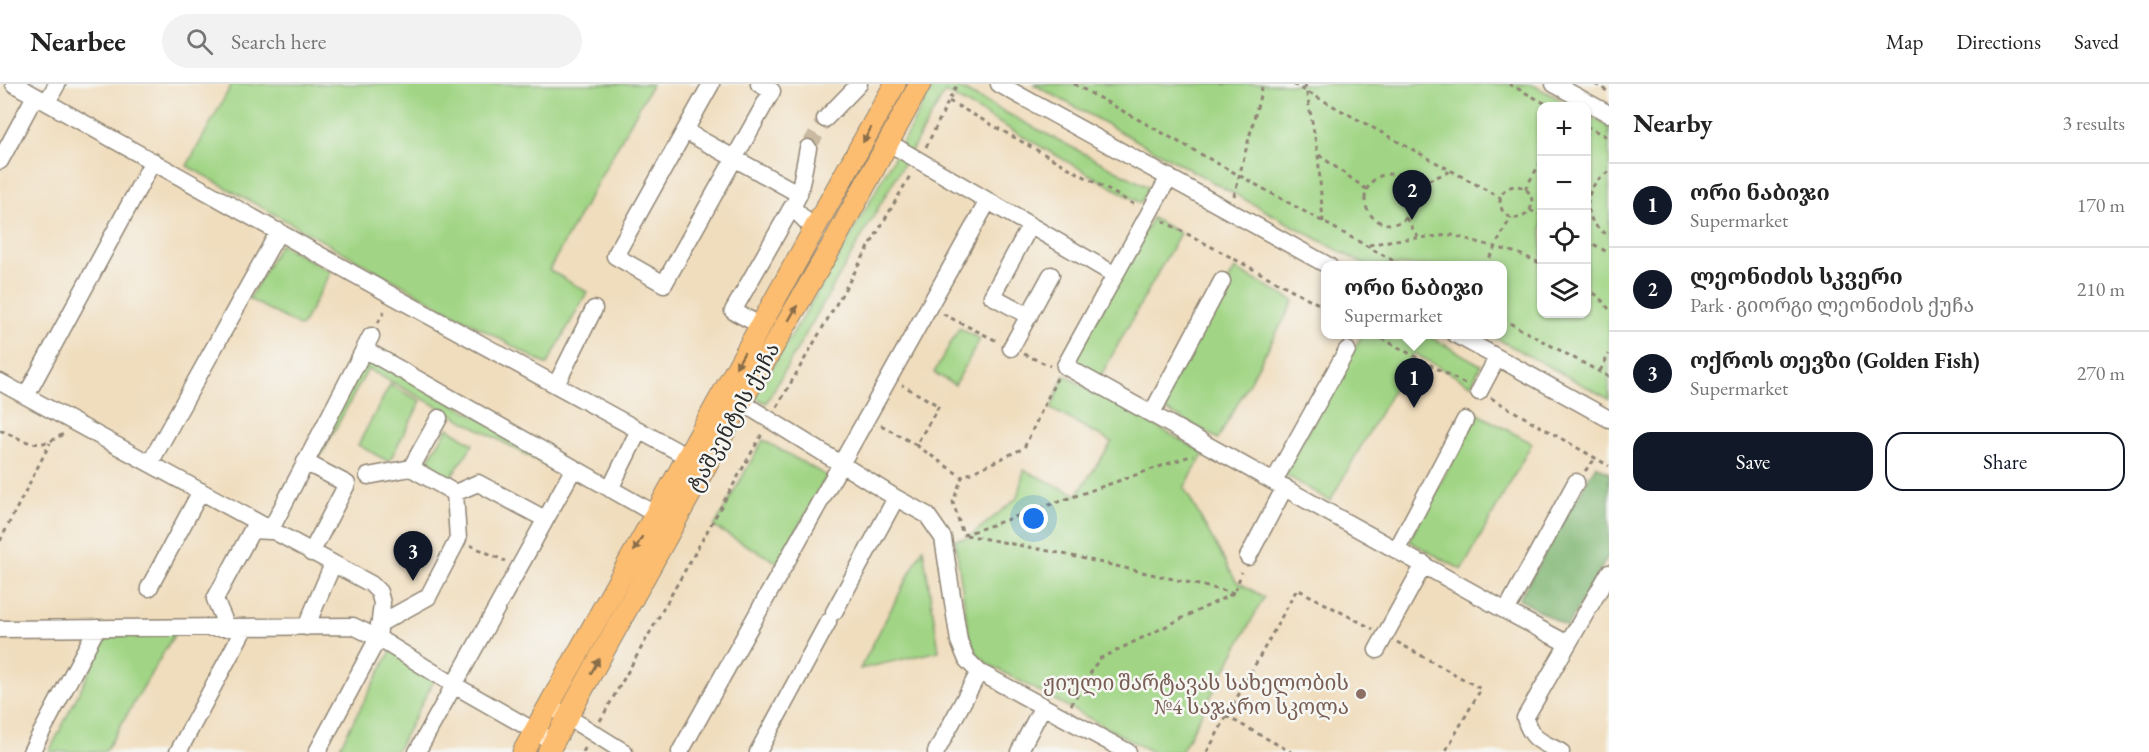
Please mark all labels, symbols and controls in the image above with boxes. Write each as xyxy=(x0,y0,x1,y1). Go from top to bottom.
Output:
search box xyxy=(162,14,582,68)
text: Nearbee xyxy=(30,23,126,59)
icon: search xyxy=(183,25,216,58)
text: Search here xyxy=(231,27,326,56)
text: Map xyxy=(1886,28,1923,55)
text: Directions xyxy=(1956,28,2041,55)
text: Saved xyxy=(2074,28,2119,55)
map controls xyxy=(1537,102,1591,318)
button: + xyxy=(1537,102,1591,156)
text: Nearby xyxy=(1633,106,1713,140)
text: 3 results xyxy=(2062,110,2125,136)
one-way arrow xyxy=(861,127,872,143)
button: − xyxy=(1537,156,1591,210)
pin: 2 xyxy=(1392,170,1432,220)
text: ორი ნაბიჯი xyxy=(1690,178,1830,207)
text: 1 xyxy=(1647,192,1658,218)
text: 170 m xyxy=(2077,192,2125,218)
text: Supermarket xyxy=(1690,207,1788,233)
button: locate xyxy=(1537,210,1591,264)
popup xyxy=(1321,261,1507,339)
text: ლეონიძის სკვერი xyxy=(1690,262,1903,291)
button: layers xyxy=(1537,264,1591,318)
text: ორი ნაბიჯი xyxy=(1344,273,1484,302)
text: 2 xyxy=(1647,276,1658,302)
text: 210 m xyxy=(2077,276,2125,302)
text: Park · გიორგი ლეონიძის ქუჩა xyxy=(1690,292,1974,318)
text: Supermarket xyxy=(1344,302,1443,328)
one-way arrow xyxy=(787,305,798,321)
street label: ტაშკენტის ქუჩა xyxy=(681,337,785,497)
text: ოქროს თევზი (Golden Fish) xyxy=(1690,346,1980,375)
one-way arrow xyxy=(735,352,745,369)
pin: 1 xyxy=(1394,358,1434,408)
text: 3 xyxy=(1647,360,1658,386)
text: 270 m xyxy=(2077,360,2125,386)
text: Supermarket xyxy=(1690,375,1788,401)
button: Save xyxy=(1633,432,1873,491)
button: Share xyxy=(1885,432,2125,491)
your location xyxy=(1019,504,1048,533)
pin: 3 xyxy=(394,532,432,581)
one-way arrow xyxy=(633,536,643,553)
one-way arrow xyxy=(590,658,600,675)
place label: ჟიული შარტავას სახელობის №4 საჯარო სკოლა xyxy=(1043,669,1349,720)
marker: ჟიული შარტავას სახელობის №4 საჯარო სკოლა xyxy=(1354,687,1368,701)

